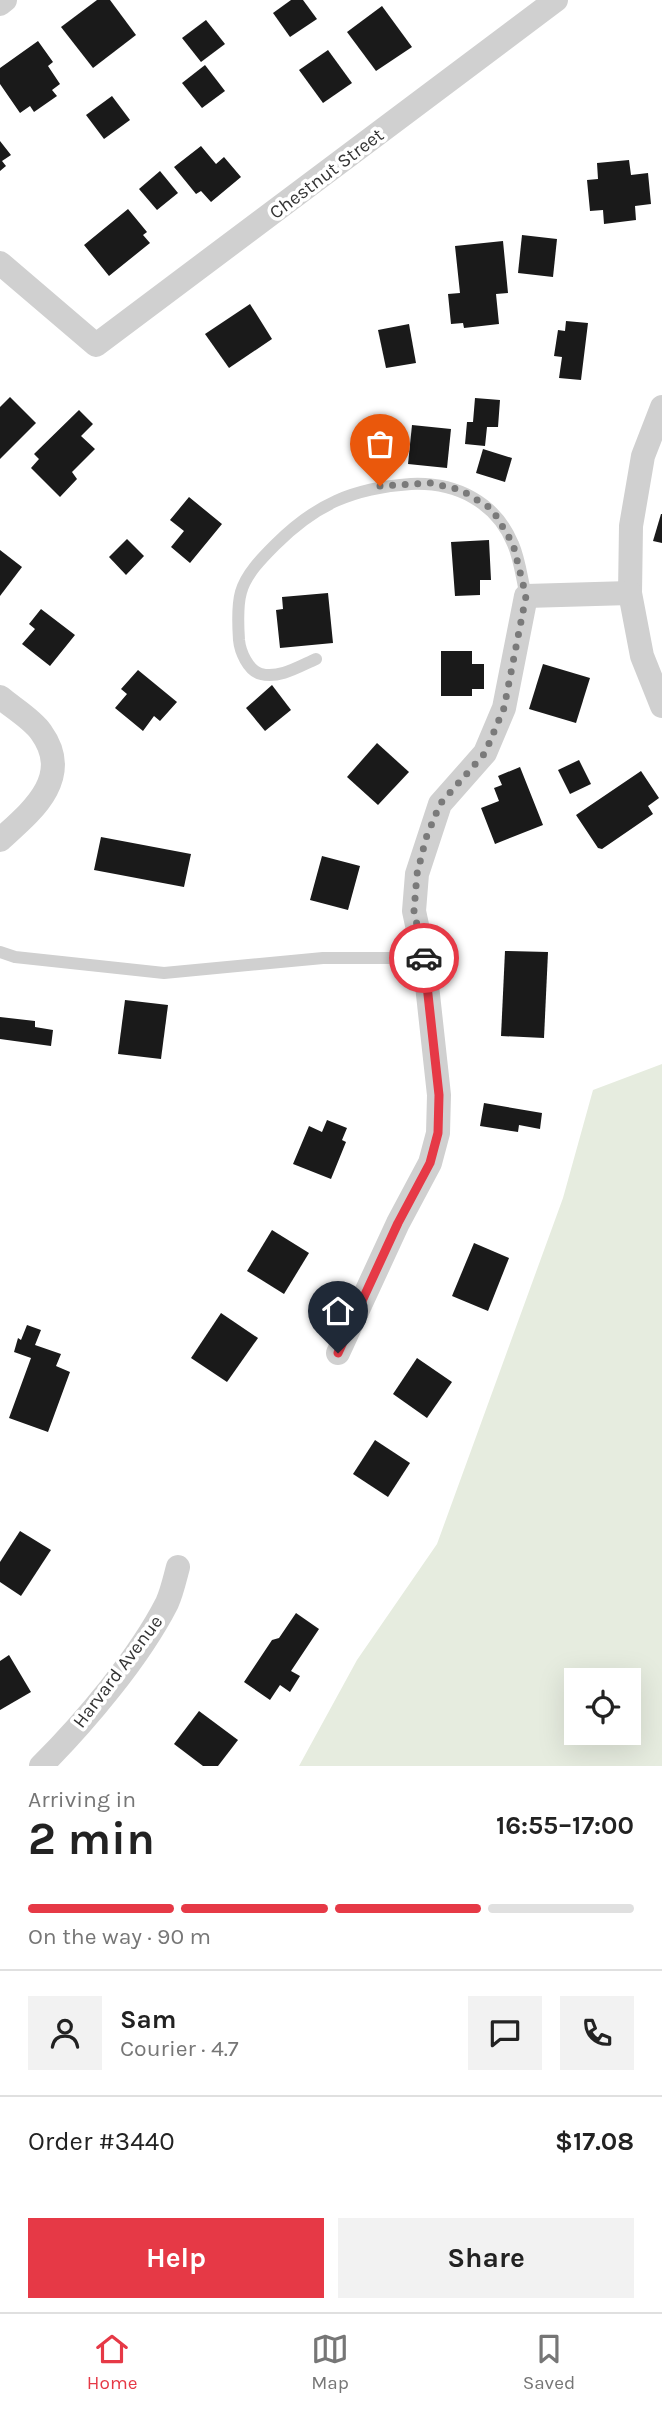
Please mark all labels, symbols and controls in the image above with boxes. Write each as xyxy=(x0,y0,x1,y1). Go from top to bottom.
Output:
street label: Chestnut Street xyxy=(265,124,388,224)
pin xyxy=(350,414,410,486)
icon: bag xyxy=(361,425,399,463)
courier xyxy=(389,923,459,993)
icon: car xyxy=(405,939,443,977)
pin xyxy=(308,1281,368,1353)
icon: home xyxy=(319,1292,357,1330)
street label: Harvard Avenue xyxy=(68,1611,167,1732)
map controls xyxy=(564,1668,641,1745)
button: locate xyxy=(564,1668,641,1745)
text: Arriving in xyxy=(28,1786,136,1813)
text: 16:55–17:00 xyxy=(496,1810,634,1841)
text: 2 min xyxy=(28,1812,155,1866)
text: On the way · 90 m xyxy=(28,1923,211,1950)
button: person xyxy=(28,1996,102,2070)
button: chat xyxy=(468,1996,542,2070)
button: phone xyxy=(560,1996,634,2070)
text: Sam xyxy=(120,2004,176,2035)
text: Courier · 4.7 xyxy=(120,2035,239,2062)
text: Order #3440 xyxy=(28,2126,175,2157)
text: $17.08 xyxy=(555,2126,634,2157)
button: Help xyxy=(28,2218,324,2298)
button: Share xyxy=(338,2218,634,2298)
tab: Home xyxy=(87,2330,137,2394)
tab: Map xyxy=(311,2330,349,2394)
tab: Saved xyxy=(523,2330,575,2394)

